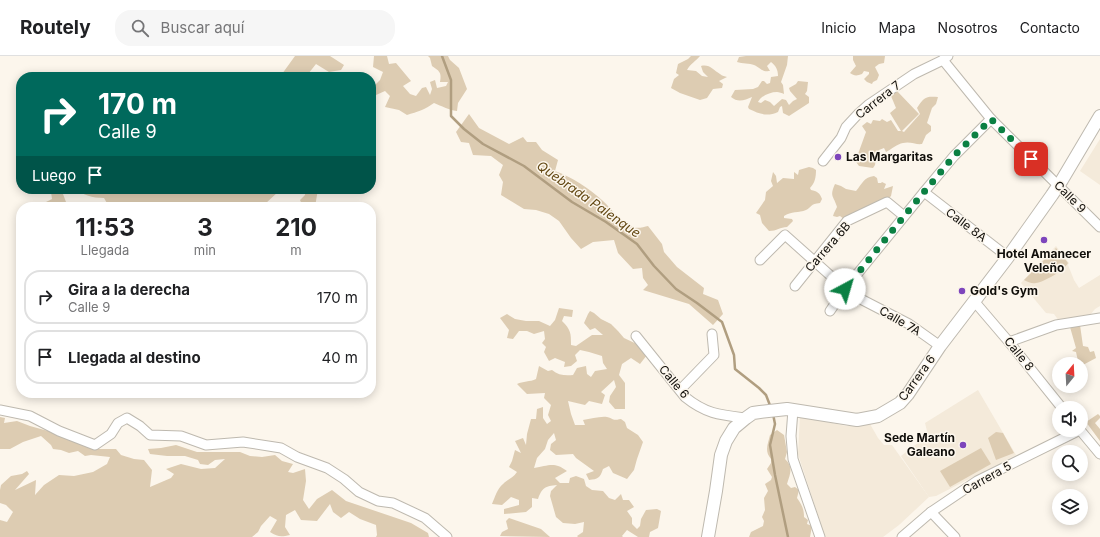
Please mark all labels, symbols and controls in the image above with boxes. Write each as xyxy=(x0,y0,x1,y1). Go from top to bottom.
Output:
search box xyxy=(115,10,395,46)
text: Routely xyxy=(20,16,91,39)
icon: search xyxy=(129,17,151,39)
text: Buscar aquí xyxy=(161,18,244,37)
text: Inicio xyxy=(821,19,857,36)
text: Mapa xyxy=(879,19,916,36)
text: Nosotros xyxy=(938,19,998,36)
text: Contacto xyxy=(1020,19,1080,36)
street label: Carrera 7 xyxy=(852,77,903,122)
text: 170 m xyxy=(98,87,177,121)
icon: right xyxy=(32,88,84,140)
text: Calle 9 xyxy=(98,121,157,142)
pin xyxy=(1014,142,1048,176)
icon: arrive xyxy=(1020,148,1042,170)
place label: Las Margaritas xyxy=(846,149,933,164)
marker: Las Margaritas xyxy=(833,152,843,162)
water label: Quebrada Palenque xyxy=(534,157,644,241)
icon: arrive xyxy=(84,164,106,186)
text: Luego xyxy=(32,166,76,185)
street label: Calle 9 xyxy=(1051,178,1089,216)
street label: Calle 8A xyxy=(943,204,990,245)
text: 11:53 xyxy=(75,213,135,242)
text: 3 xyxy=(197,213,213,242)
text: 210 xyxy=(275,213,317,242)
street label: Carrera 6B xyxy=(802,218,854,275)
marker: Hotel Amanecer Veleño xyxy=(1039,235,1049,245)
text: Llegada xyxy=(81,242,129,258)
text: min xyxy=(194,242,216,258)
text: m xyxy=(290,242,302,258)
place label: Hotel Amanecer Veleño xyxy=(997,246,1091,275)
position arrow xyxy=(824,268,866,310)
text: Gira a la derecha xyxy=(68,280,190,299)
place label: Gold's Gym xyxy=(970,283,1038,298)
icon: right xyxy=(34,286,56,308)
marker: Gold's Gym xyxy=(957,286,967,296)
text: 170 m xyxy=(317,288,358,307)
text: Calle 9 xyxy=(68,299,110,315)
street label: Calle 7A xyxy=(877,303,924,338)
street label: Calle 8 xyxy=(1001,334,1038,374)
icon: arrive xyxy=(34,346,56,368)
text: Llegada al destino xyxy=(68,348,201,367)
text: 40 m xyxy=(321,348,358,367)
street label: Carrera 6 xyxy=(895,352,938,404)
north arrow xyxy=(1052,357,1088,393)
map controls xyxy=(1052,357,1088,525)
street label: Calle 6 xyxy=(656,362,693,401)
button: sound xyxy=(1052,401,1088,437)
place label: Sede Martín Galeano xyxy=(884,430,955,459)
marker: Sede Martín Galeano xyxy=(958,440,968,450)
button: search xyxy=(1052,445,1088,481)
street label: Carrera 5 xyxy=(960,458,1014,497)
button: layers xyxy=(1052,489,1088,525)

